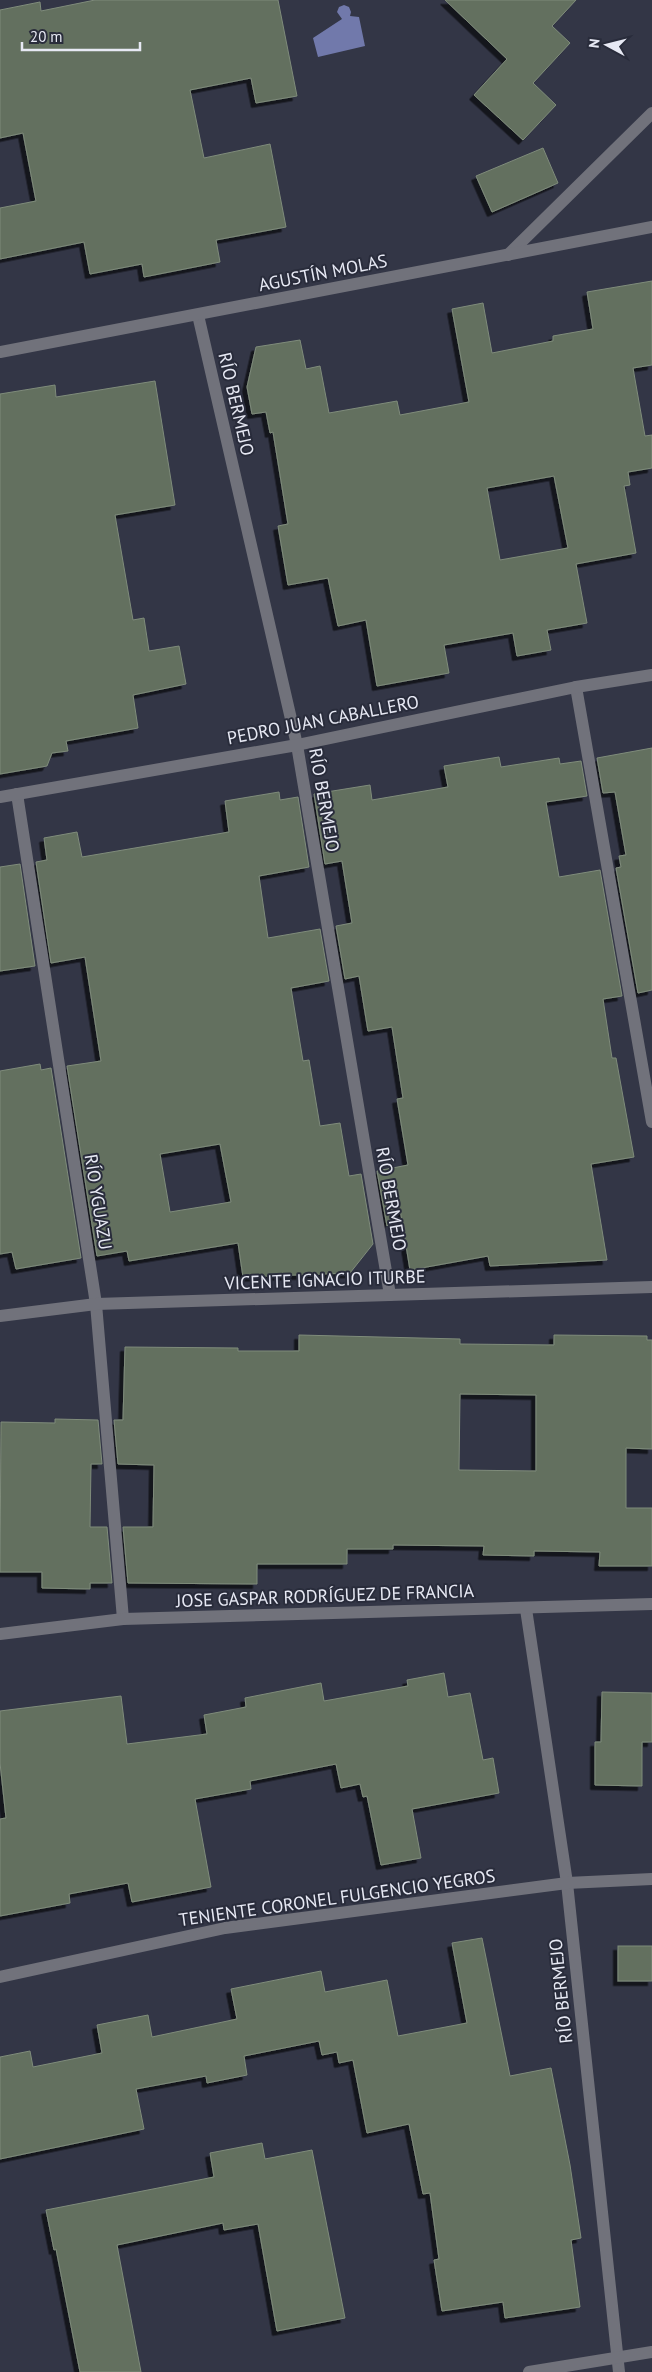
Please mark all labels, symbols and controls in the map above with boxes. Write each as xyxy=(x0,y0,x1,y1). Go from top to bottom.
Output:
scale bar xyxy=(22,20,140,52)
north arrow xyxy=(582,20,632,70)
text: 20 m xyxy=(30,27,63,46)
text: N xyxy=(585,38,604,49)
street label: AGUSTÍN MOLAS xyxy=(257,249,389,296)
street label: RÍO BERMEJO xyxy=(213,350,260,458)
street label: PEDRO JUAN CABALLERO xyxy=(225,690,421,749)
street label: RÍO BERMEJO xyxy=(304,746,345,854)
street label: RÍO BERMEJO xyxy=(371,1145,412,1253)
street label: RÍO YGUAZU xyxy=(80,1153,117,1251)
street label: VICENTE IGNACIO ITURBE xyxy=(223,1265,426,1295)
street label: JOSE GASPAR RODRÍGUEZ DE FRANCIA xyxy=(175,1579,475,1612)
street label: TENIENTE CORONEL FULGENCIO YEGROS xyxy=(177,1864,497,1931)
street label: RÍO BERMEJO xyxy=(544,1937,577,2045)

